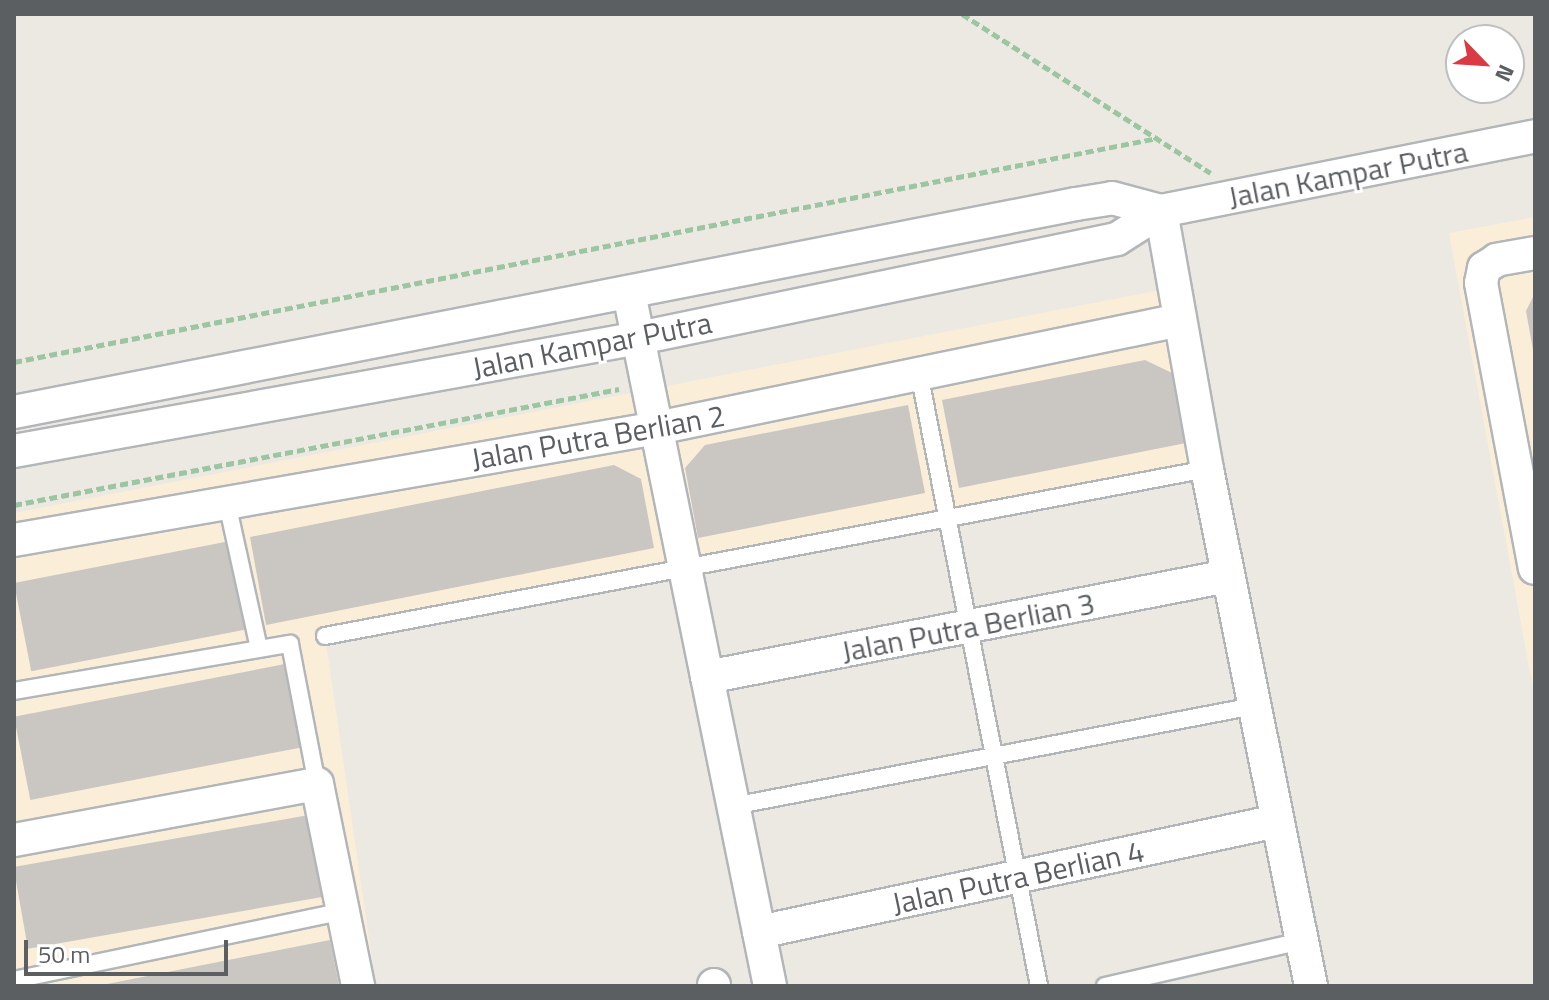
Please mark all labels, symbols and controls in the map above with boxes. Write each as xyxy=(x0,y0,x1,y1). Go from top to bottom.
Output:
north arrow xyxy=(1445,24,1525,104)
text: N xyxy=(1486,59,1524,87)
street label: Jalan Kampar Putra xyxy=(1225,133,1471,215)
street label: Jalan Kampar Putra xyxy=(469,304,715,386)
street label: Jalan Putra Berlian 2 xyxy=(468,397,728,477)
street label: Jalan Putra Berlian 3 xyxy=(839,585,1097,669)
street label: Jalan Putra Berlian 4 xyxy=(889,833,1147,921)
scale bar xyxy=(28,924,232,974)
text: 50 m xyxy=(38,936,90,972)

